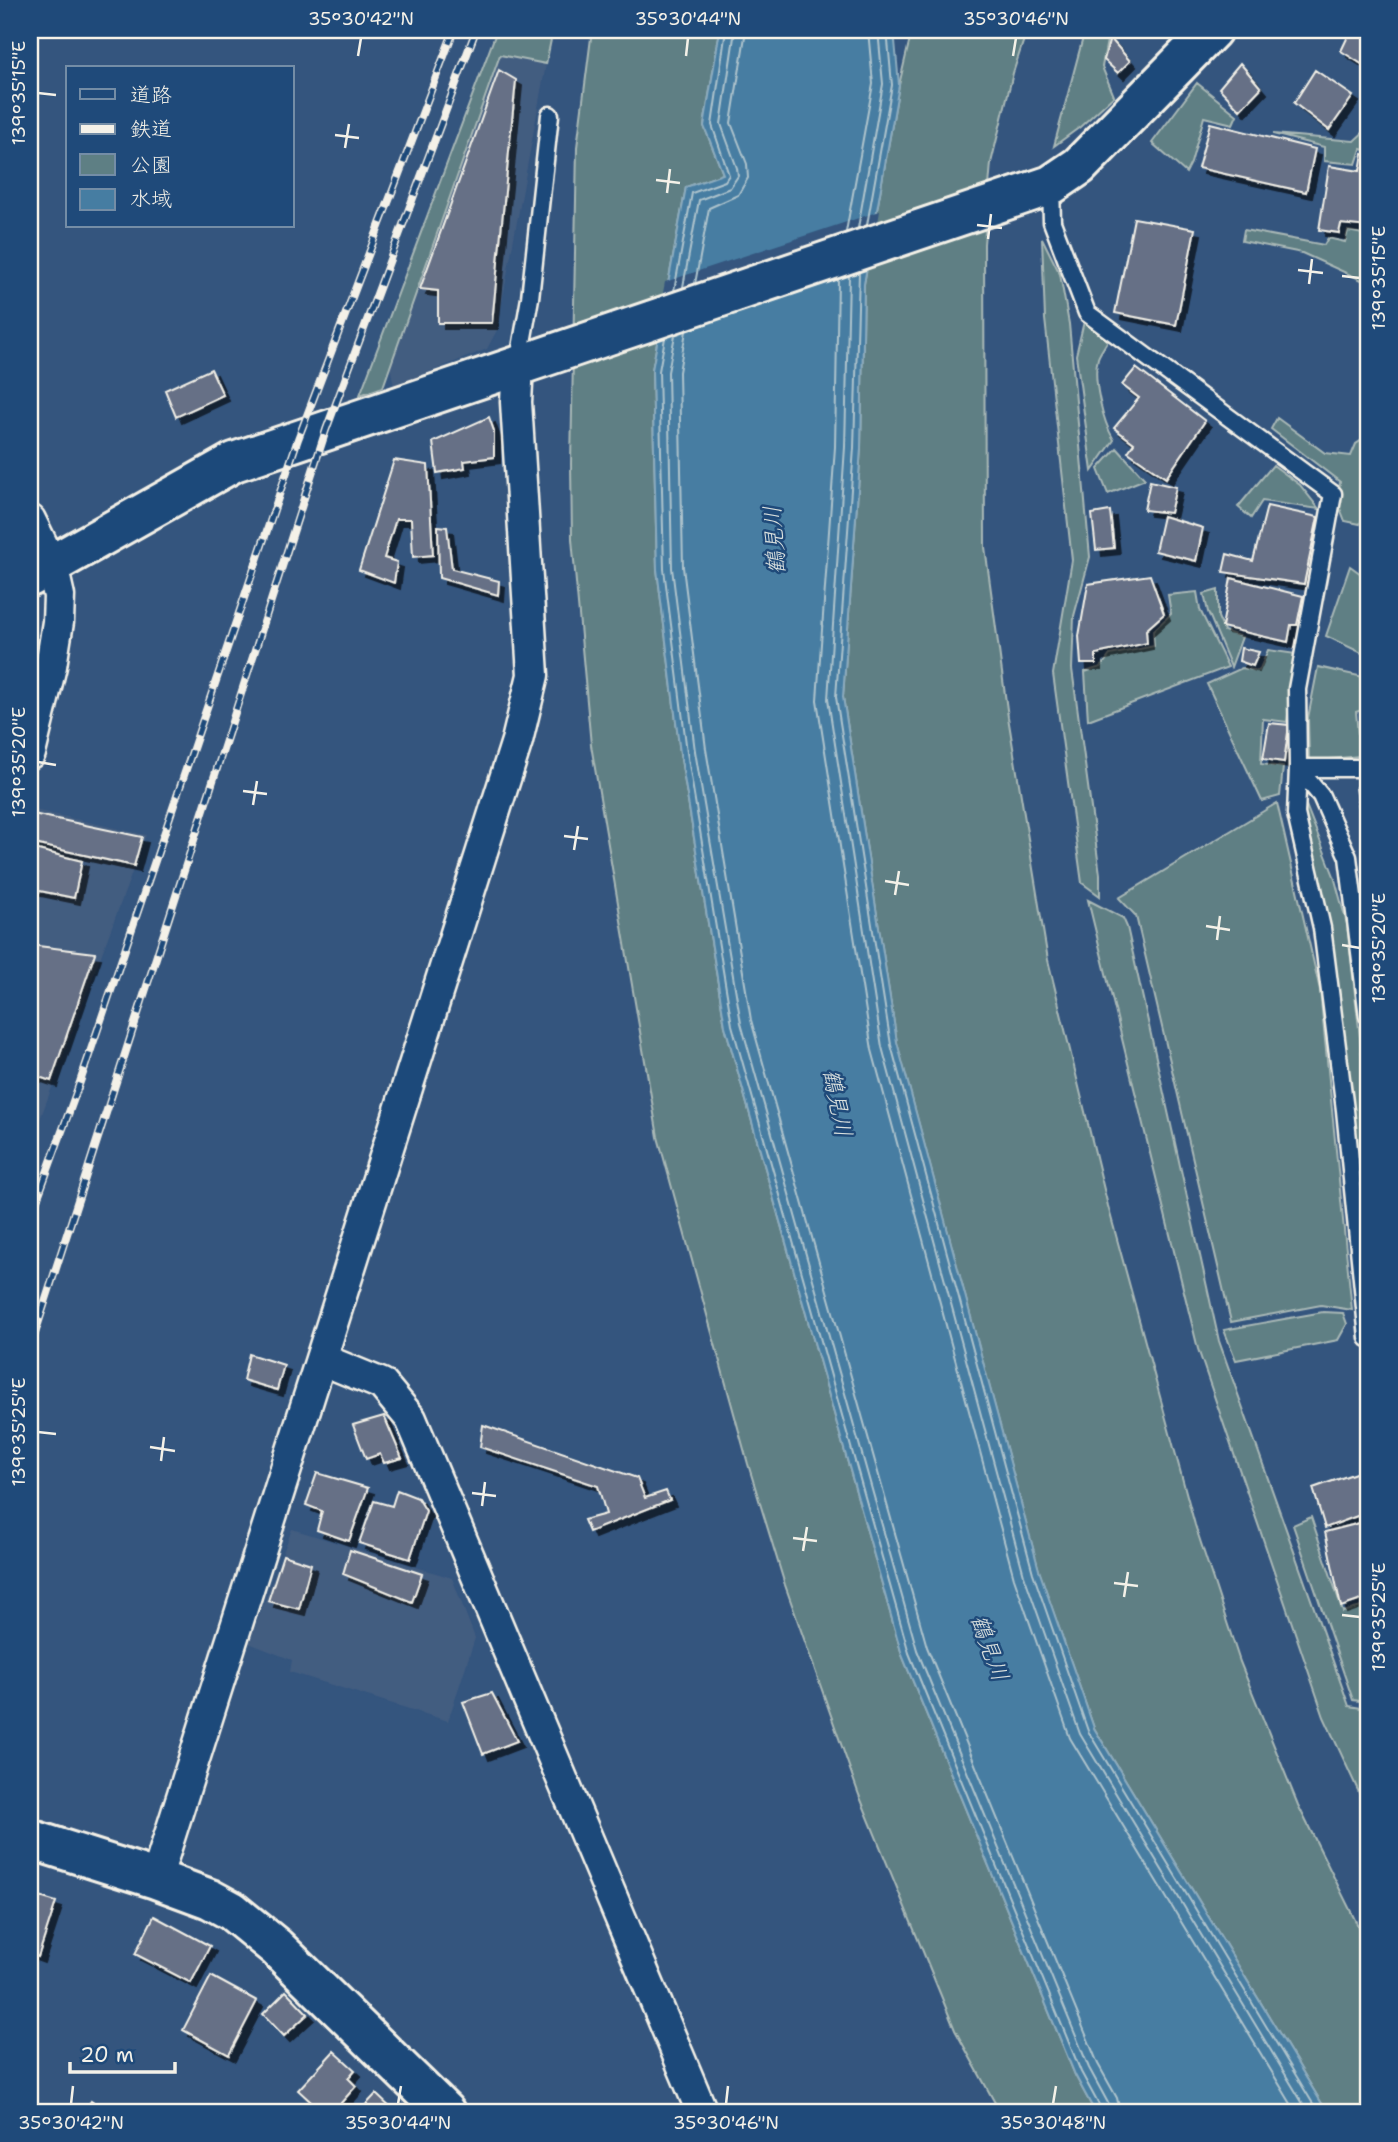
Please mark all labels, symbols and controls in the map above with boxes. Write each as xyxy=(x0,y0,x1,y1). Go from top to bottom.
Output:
text: 35°30'42"N xyxy=(308,7,414,31)
text: 35°30'44"N xyxy=(635,7,741,31)
text: 35°30'46"N xyxy=(963,7,1069,31)
text: 139°35'15"E xyxy=(7,41,31,145)
legend xyxy=(66,66,294,228)
text: 道路 xyxy=(130,81,172,109)
text: 鉄道 xyxy=(130,115,172,143)
text: 公園 xyxy=(130,151,172,179)
text: 水域 xyxy=(130,185,172,213)
text: 139°35'15"E xyxy=(1367,226,1391,330)
water label: 鶴見川 xyxy=(757,505,791,575)
text: 139°35'20"E xyxy=(7,707,31,817)
text: 139°35'20"E xyxy=(1367,893,1391,1003)
water label: 鶴見川 xyxy=(817,1066,859,1140)
text: 139°35'25"E xyxy=(7,1378,31,1486)
text: 139°35'25"E xyxy=(1367,1563,1391,1671)
water label: 鶴見川 xyxy=(964,1610,1016,1686)
scale bar xyxy=(70,2030,175,2074)
text: 20 m xyxy=(80,2041,134,2069)
text: 35°30'42"N xyxy=(18,2111,124,2135)
text: 35°30'44"N xyxy=(345,2111,451,2135)
text: 35°30'46"N xyxy=(673,2111,779,2135)
text: 35°30'48"N xyxy=(1000,2111,1106,2135)

